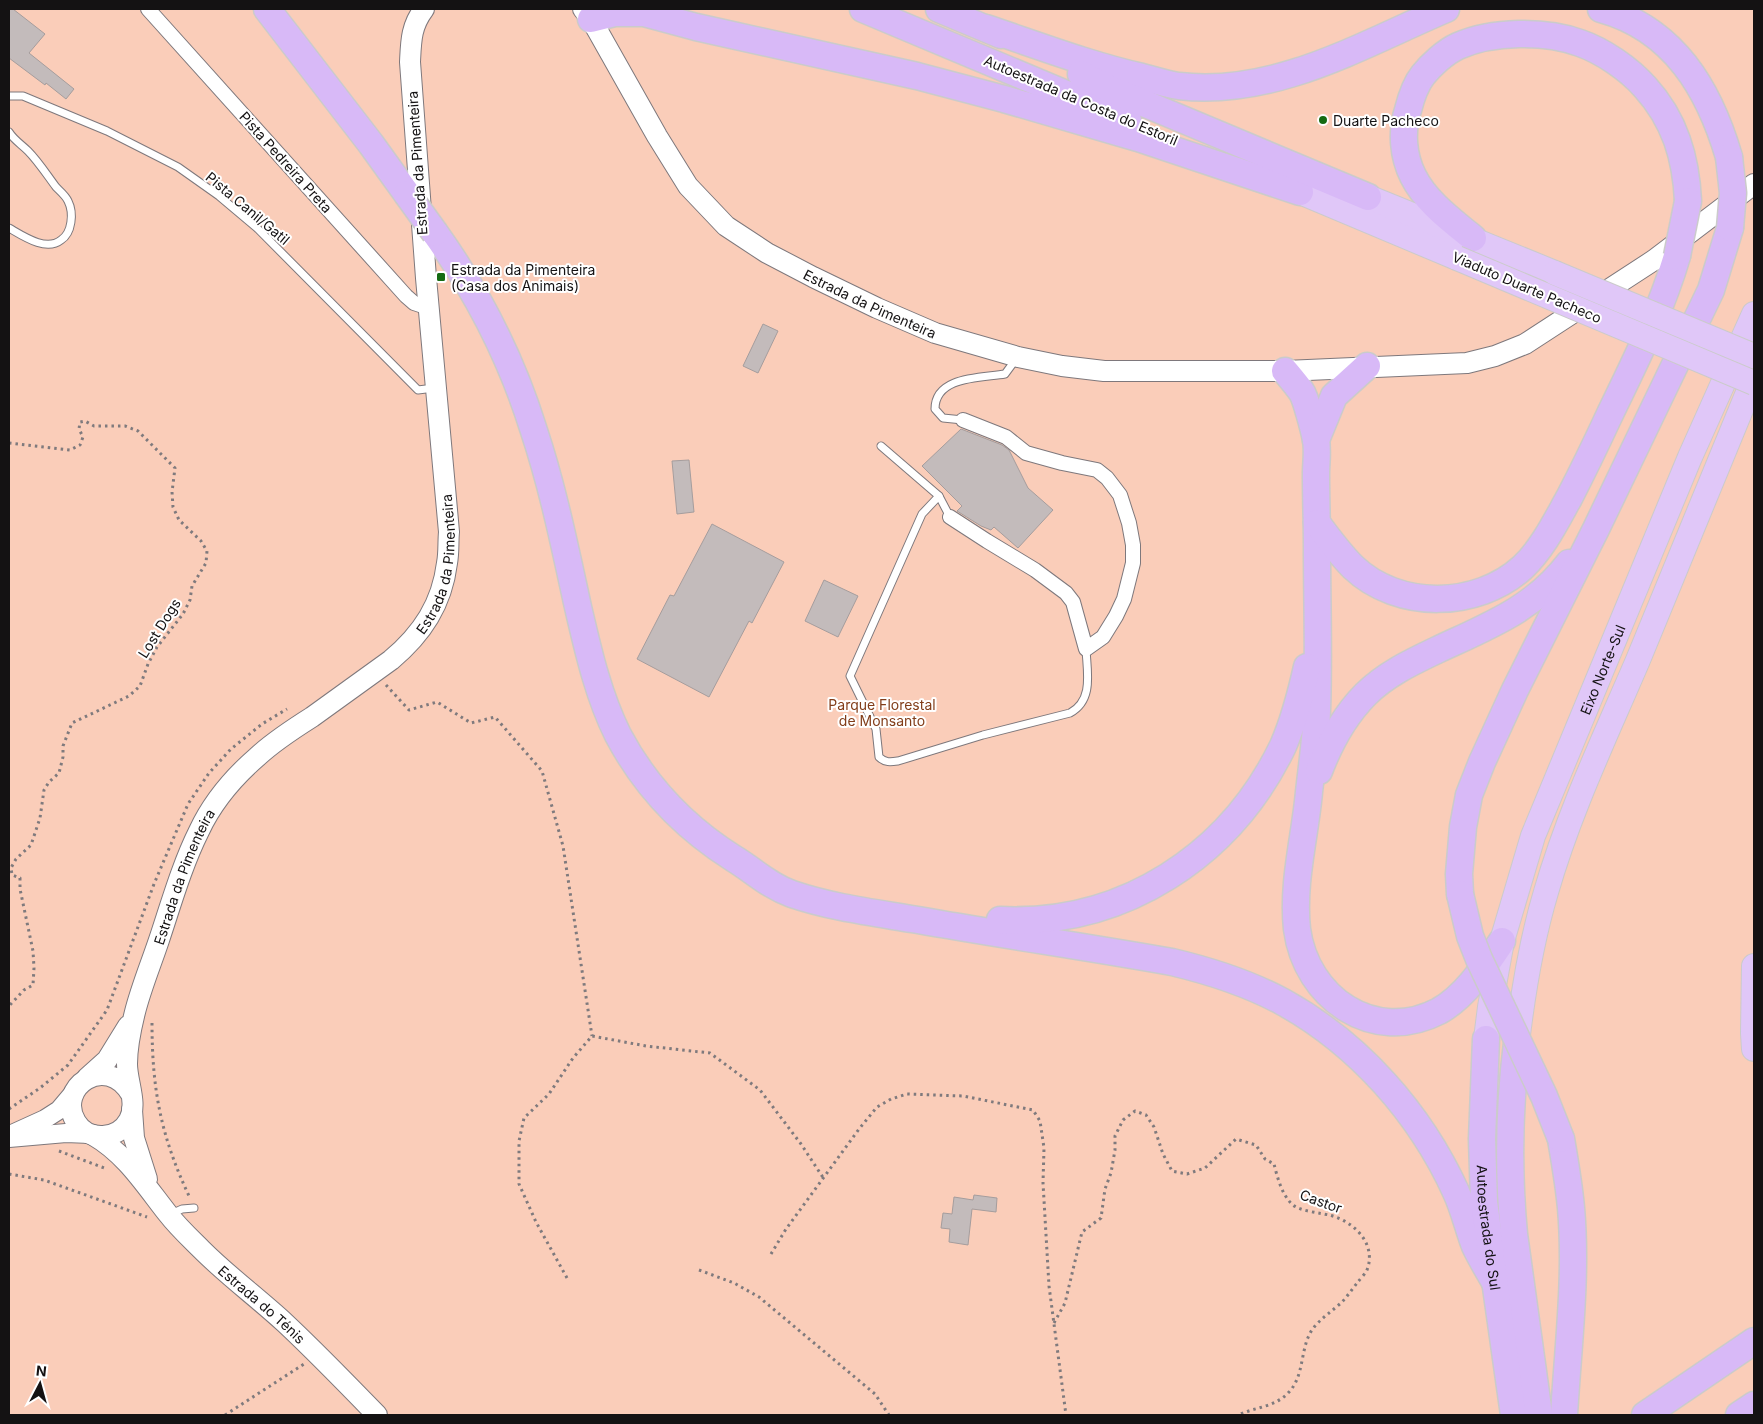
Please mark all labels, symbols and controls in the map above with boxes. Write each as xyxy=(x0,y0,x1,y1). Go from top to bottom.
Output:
street label: Autoestrada da Costa do Estoril xyxy=(981,51,1181,149)
street label: Estrada da Pimenteira xyxy=(403,90,431,236)
street label: Pista Pedreira Preta xyxy=(236,108,336,216)
place label: Duarte Pacheco xyxy=(1333,112,1439,129)
marker: Duarte Pacheco xyxy=(1317,114,1329,126)
street label: Pista Canil/Gatil xyxy=(203,168,293,248)
street label: Viaduto Duarte Pacheco xyxy=(1450,248,1604,326)
place label: Estrada da Pimenteira (Casa dos Animais) xyxy=(451,261,595,294)
street label: Estrada da Pimenteira xyxy=(801,265,939,341)
marker: Estrada da Pimenteira (Casa dos Animais) xyxy=(435,271,447,283)
street label: Estrada da Pimenteira xyxy=(412,493,457,637)
street label: Lost Dogs xyxy=(134,595,184,661)
street label: Eixo Norte-Sul xyxy=(1576,622,1628,717)
park label: Parque Florestal de Monsanto xyxy=(828,696,936,729)
street label: Estrada da Pimenteira xyxy=(150,805,218,947)
street label: Autoestrada do Sul xyxy=(1474,1165,1505,1291)
street label: Castor xyxy=(1298,1186,1344,1216)
street label: Estrada do Ténis xyxy=(215,1261,309,1347)
north arrow xyxy=(15,1359,65,1409)
text: N xyxy=(35,1362,48,1380)

